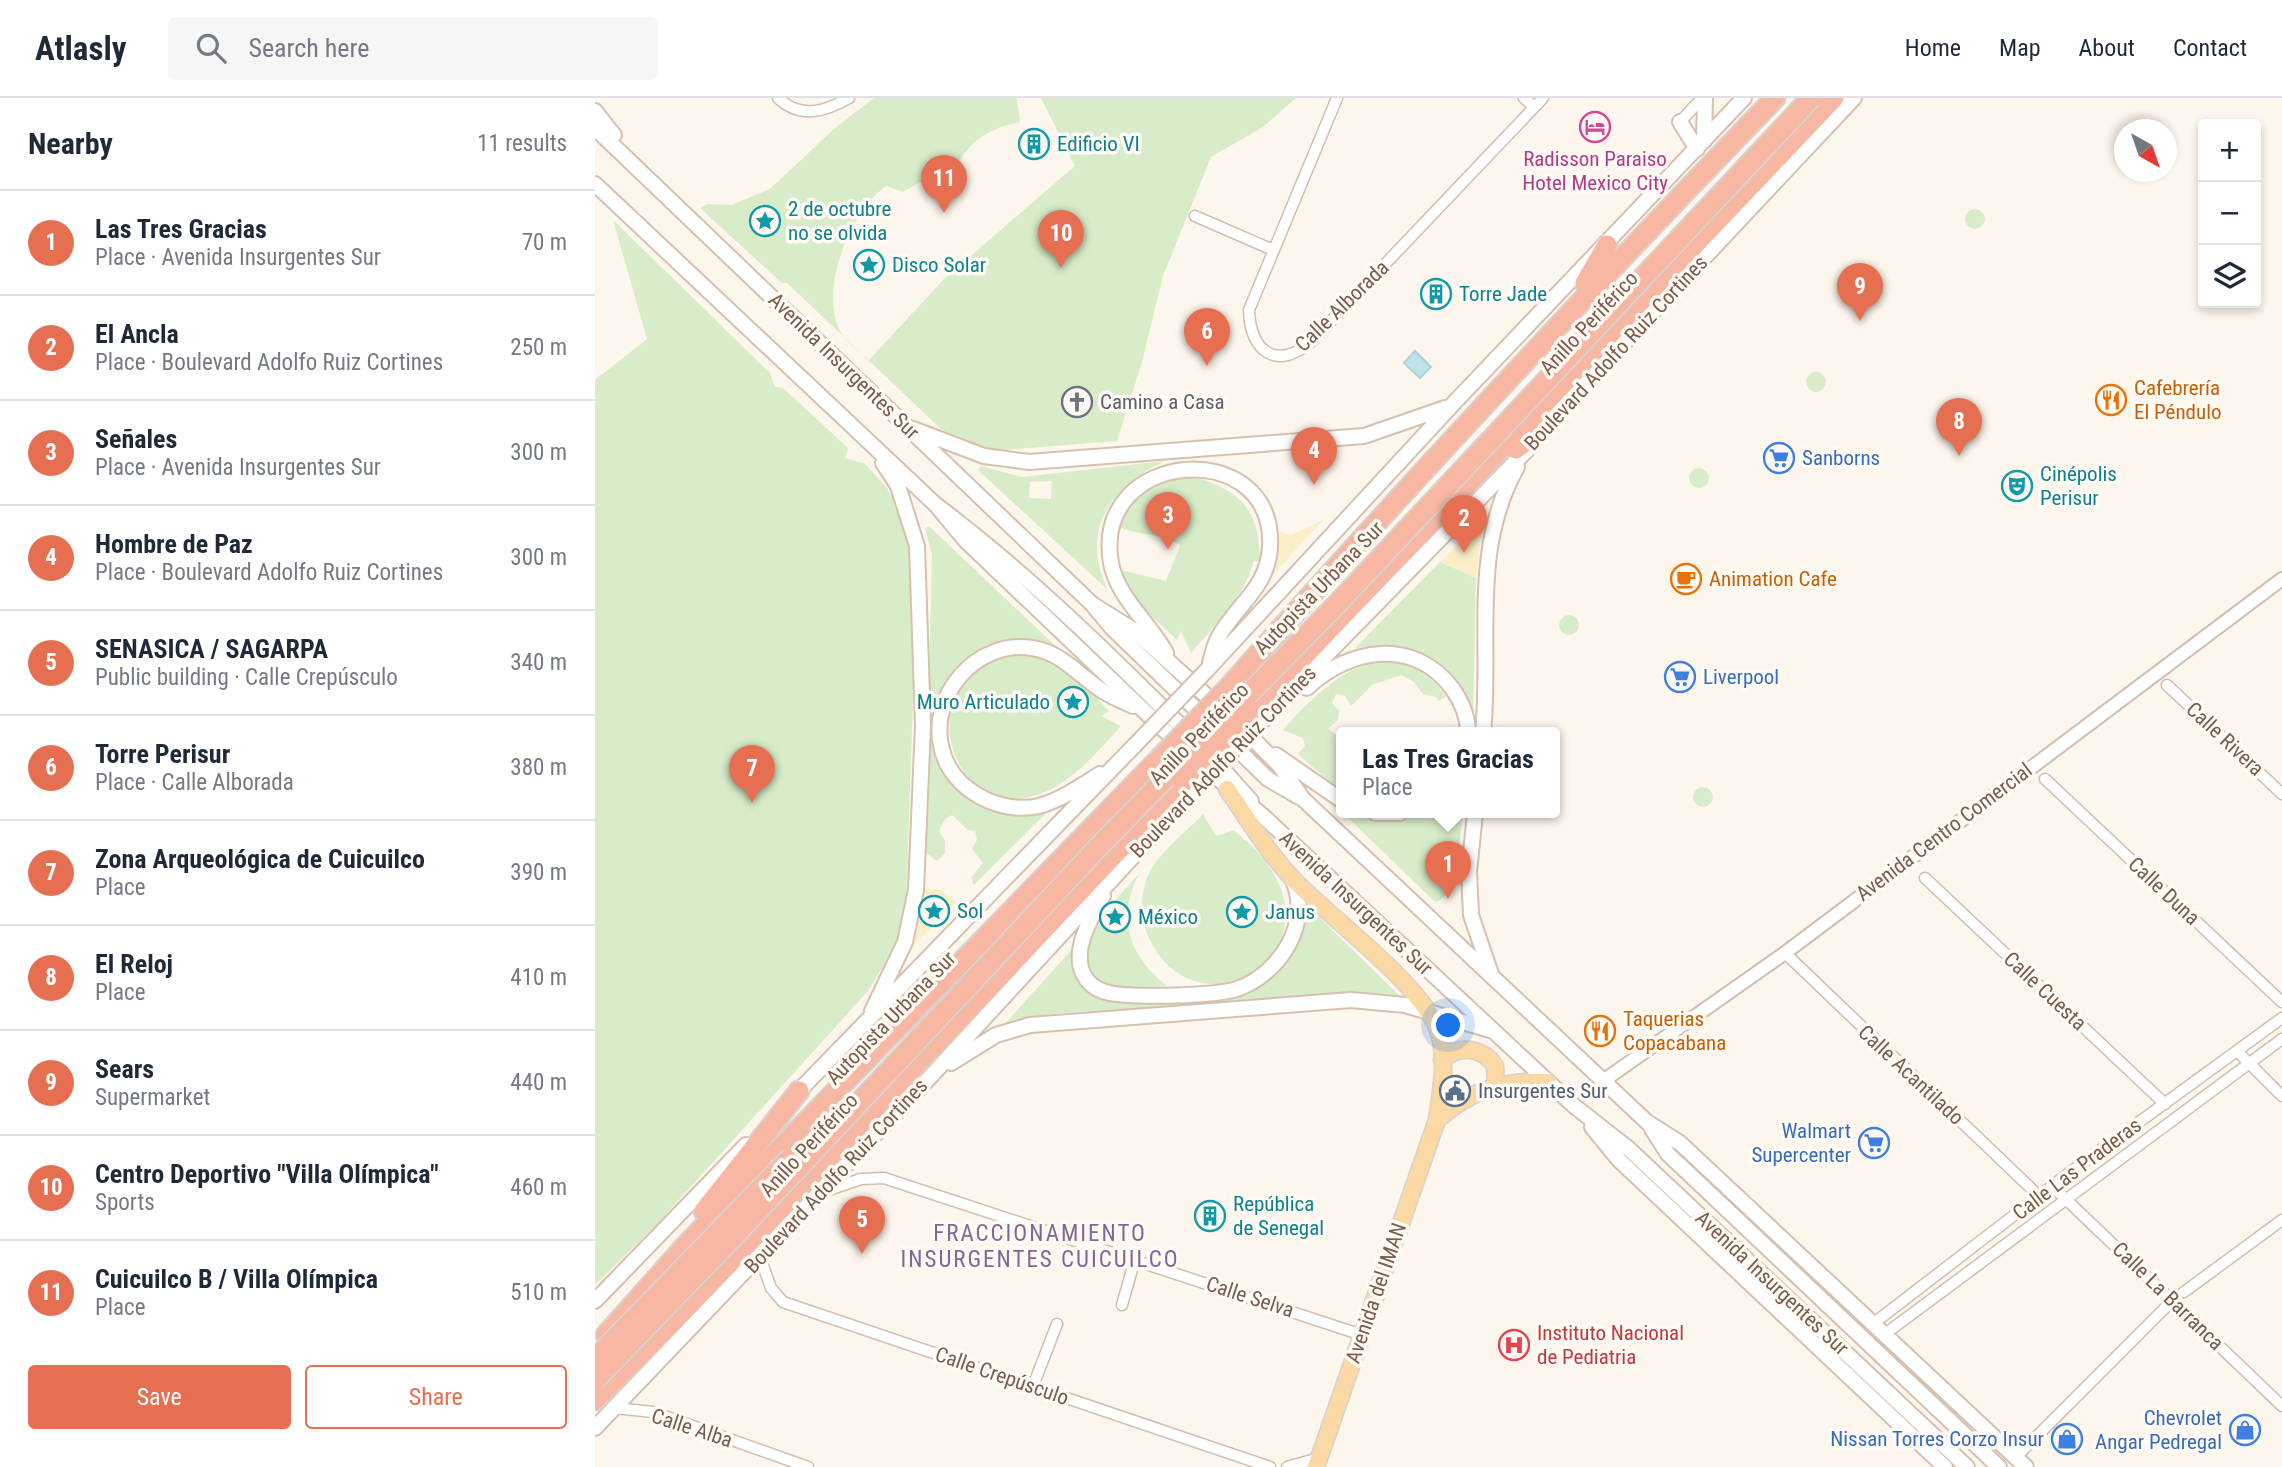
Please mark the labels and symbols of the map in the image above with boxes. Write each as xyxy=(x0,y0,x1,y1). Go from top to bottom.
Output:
hotel icon: Radisson Paraiso Hotel Mexico City xyxy=(1578,110,1612,144)
north arrow xyxy=(2114,119,2177,182)
building icon: Edificio VI xyxy=(1017,127,1051,161)
place label: Edificio VI xyxy=(1057,132,1140,156)
place label: Radisson Paraiso Hotel Mexico City xyxy=(1522,147,1668,195)
pin: 11 xyxy=(921,155,967,213)
place label: 2 de octubre no se olvida xyxy=(788,197,891,245)
place icon: 2 de octubre no se olvida xyxy=(748,204,782,238)
pin: 10 xyxy=(1038,210,1084,268)
place icon: Disco Solar xyxy=(852,248,886,282)
street label: Boulevard Adolfo Ruiz Cortines xyxy=(1520,251,1712,455)
place label: Disco Solar xyxy=(892,253,986,277)
street label: Calle Alborada xyxy=(1290,255,1394,357)
pin: 9 xyxy=(1837,263,1883,321)
street label: Anillo Periférico xyxy=(1535,266,1643,380)
building icon: Torre Jade xyxy=(1419,277,1453,311)
place label: Torre Jade xyxy=(1459,282,1547,306)
street label: Avenida Insurgentes Sur xyxy=(764,288,924,444)
pin: 6 xyxy=(1184,308,1230,366)
place label: Cafebrería El Péndulo xyxy=(2134,376,2222,424)
restaurant icon: Cafebrería El Péndulo xyxy=(2094,383,2128,417)
church icon: Camino a Casa xyxy=(1060,385,1094,419)
place label: Camino a Casa xyxy=(1100,390,1225,414)
pin: 8 xyxy=(1936,398,1982,456)
pin: 4 xyxy=(1291,427,1337,485)
supermarket icon: Sanborns xyxy=(1762,441,1796,475)
place label: Sanborns xyxy=(1802,446,1880,470)
place label: Cinépolis Perisur xyxy=(2040,462,2117,510)
theatre icon: Cinépolis Perisur xyxy=(2000,469,2034,503)
pin: 3 xyxy=(1145,492,1191,550)
pin: 2 xyxy=(1441,495,1487,553)
street label: Autopista Urbana Sur xyxy=(1249,516,1389,660)
cafe icon: Animation Cafe xyxy=(1669,562,1703,596)
place label: Animation Cafe xyxy=(1709,567,1837,591)
supermarket icon: Liverpool xyxy=(1663,660,1697,694)
street label: Boulevard Adolfo Ruiz Cortines xyxy=(1125,661,1321,863)
place label: Liverpool xyxy=(1703,665,1779,689)
street label: Anillo Periférico xyxy=(1144,678,1254,790)
place icon: Muro Articulado xyxy=(1056,685,1090,719)
place label: Muro Articulado xyxy=(917,690,1050,714)
street label: Calle Rivera xyxy=(2181,697,2269,781)
pin: 7 xyxy=(729,745,775,803)
street label: Avenida Centro Comercial xyxy=(1851,758,2037,906)
street label: Avenida Insurgentes Sur xyxy=(1275,826,1437,980)
pin: 1 xyxy=(1425,841,1471,899)
street label: Calle Duna xyxy=(2123,852,2205,930)
place icon: Sol xyxy=(917,894,951,928)
place icon: Janus xyxy=(1225,895,1259,929)
place label: Sol xyxy=(957,899,983,923)
place icon: México xyxy=(1098,900,1132,934)
place label: Janus xyxy=(1265,900,1315,924)
place label: México xyxy=(1138,905,1198,929)
street label: Autopista Urbana Sur xyxy=(821,946,961,1090)
street label: Calle Cuesta xyxy=(1999,947,2091,1035)
place label: Taquerias Copacabana xyxy=(1623,1007,1726,1055)
your location xyxy=(1431,1008,1465,1042)
restaurant icon: Taquerias Copacabana xyxy=(1583,1014,1617,1048)
street label: Calle Acantilado xyxy=(1853,1020,1969,1130)
street label: Boulevard Adolfo Ruiz Cortines xyxy=(740,1074,932,1278)
public building icon: Insurgentes Sur xyxy=(1438,1074,1472,1108)
place label: Insurgentes Sur xyxy=(1478,1079,1608,1103)
street label: Anillo Periférico xyxy=(755,1088,863,1202)
street label: Calle Las Praderas xyxy=(2008,1113,2146,1225)
place label: Walmart Supercenter xyxy=(1751,1119,1851,1167)
supermarket icon: Walmart Supercenter xyxy=(1857,1126,1891,1160)
place label: República de Senegal xyxy=(1233,1192,1324,1240)
pin: 5 xyxy=(839,1196,885,1254)
building icon: República de Senegal xyxy=(1193,1199,1227,1233)
street label: Avenida Insurgentes Sur xyxy=(1691,1206,1853,1360)
district label: FRACCIONAMIENTO INSURGENTES CUICUILCO xyxy=(900,1220,1180,1273)
street label: Avenida del IMAN xyxy=(1341,1220,1411,1366)
street label: Calle La Barranca xyxy=(2108,1237,2228,1355)
street label: Calle Selva xyxy=(1203,1272,1297,1322)
place label: Instituto Nacional de Pediatria xyxy=(1537,1321,1684,1369)
hospital icon: Instituto Nacional de Pediatria xyxy=(1497,1328,1531,1362)
street label: Calle Crepúsculo xyxy=(932,1342,1072,1410)
street label: Calle Alba xyxy=(649,1404,735,1452)
place label: Chevrolet Angar Pedregal xyxy=(2095,1406,2222,1454)
shop icon: Chevrolet Angar Pedregal xyxy=(2228,1413,2262,1447)
shop icon: Nissan Torres Corzo Insur xyxy=(2050,1422,2084,1456)
place label: Nissan Torres Corzo Insur xyxy=(1830,1427,2044,1451)

